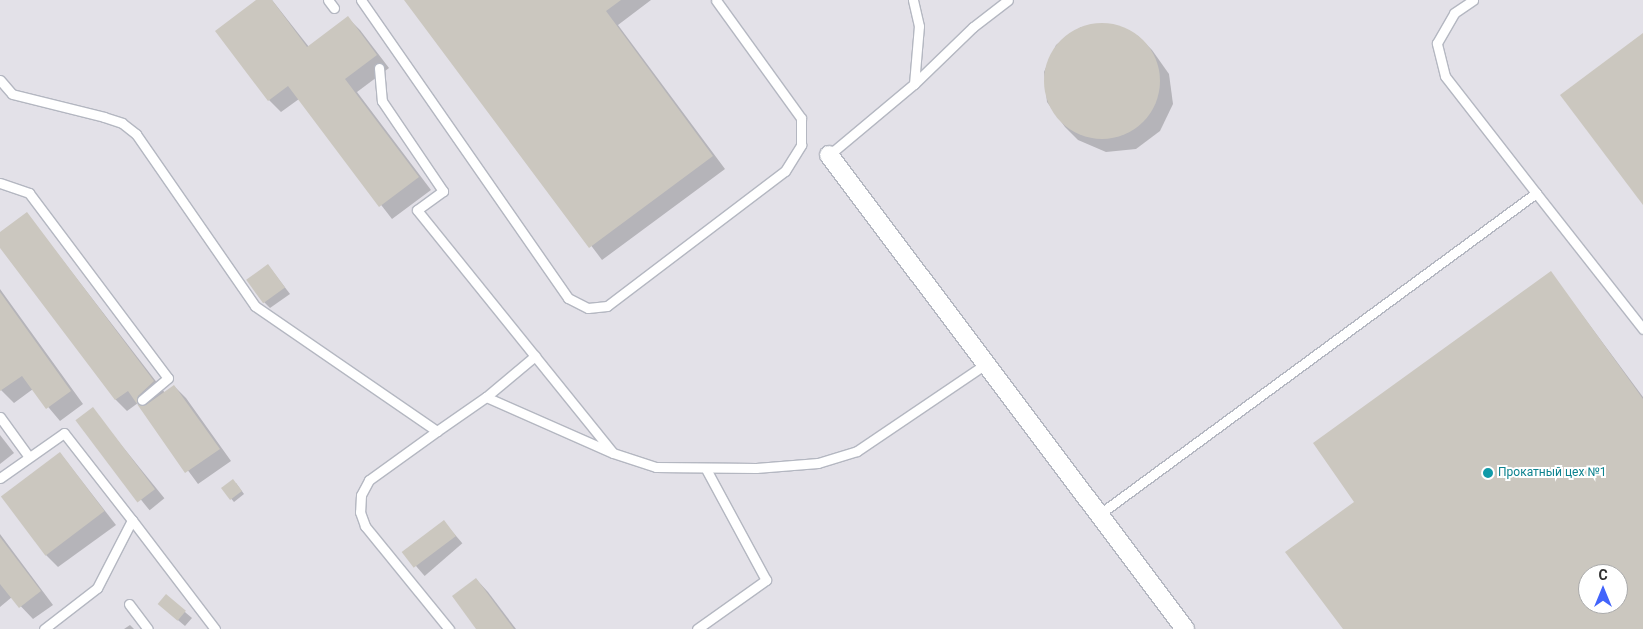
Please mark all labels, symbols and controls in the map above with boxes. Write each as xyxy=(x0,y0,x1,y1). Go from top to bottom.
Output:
place label: Прокатный цех №1 xyxy=(1498,466,1606,480)
marker: Прокатный цех №1 xyxy=(1482,467,1494,479)
north arrow xyxy=(1578,564,1628,614)
text: С xyxy=(1598,567,1608,583)

